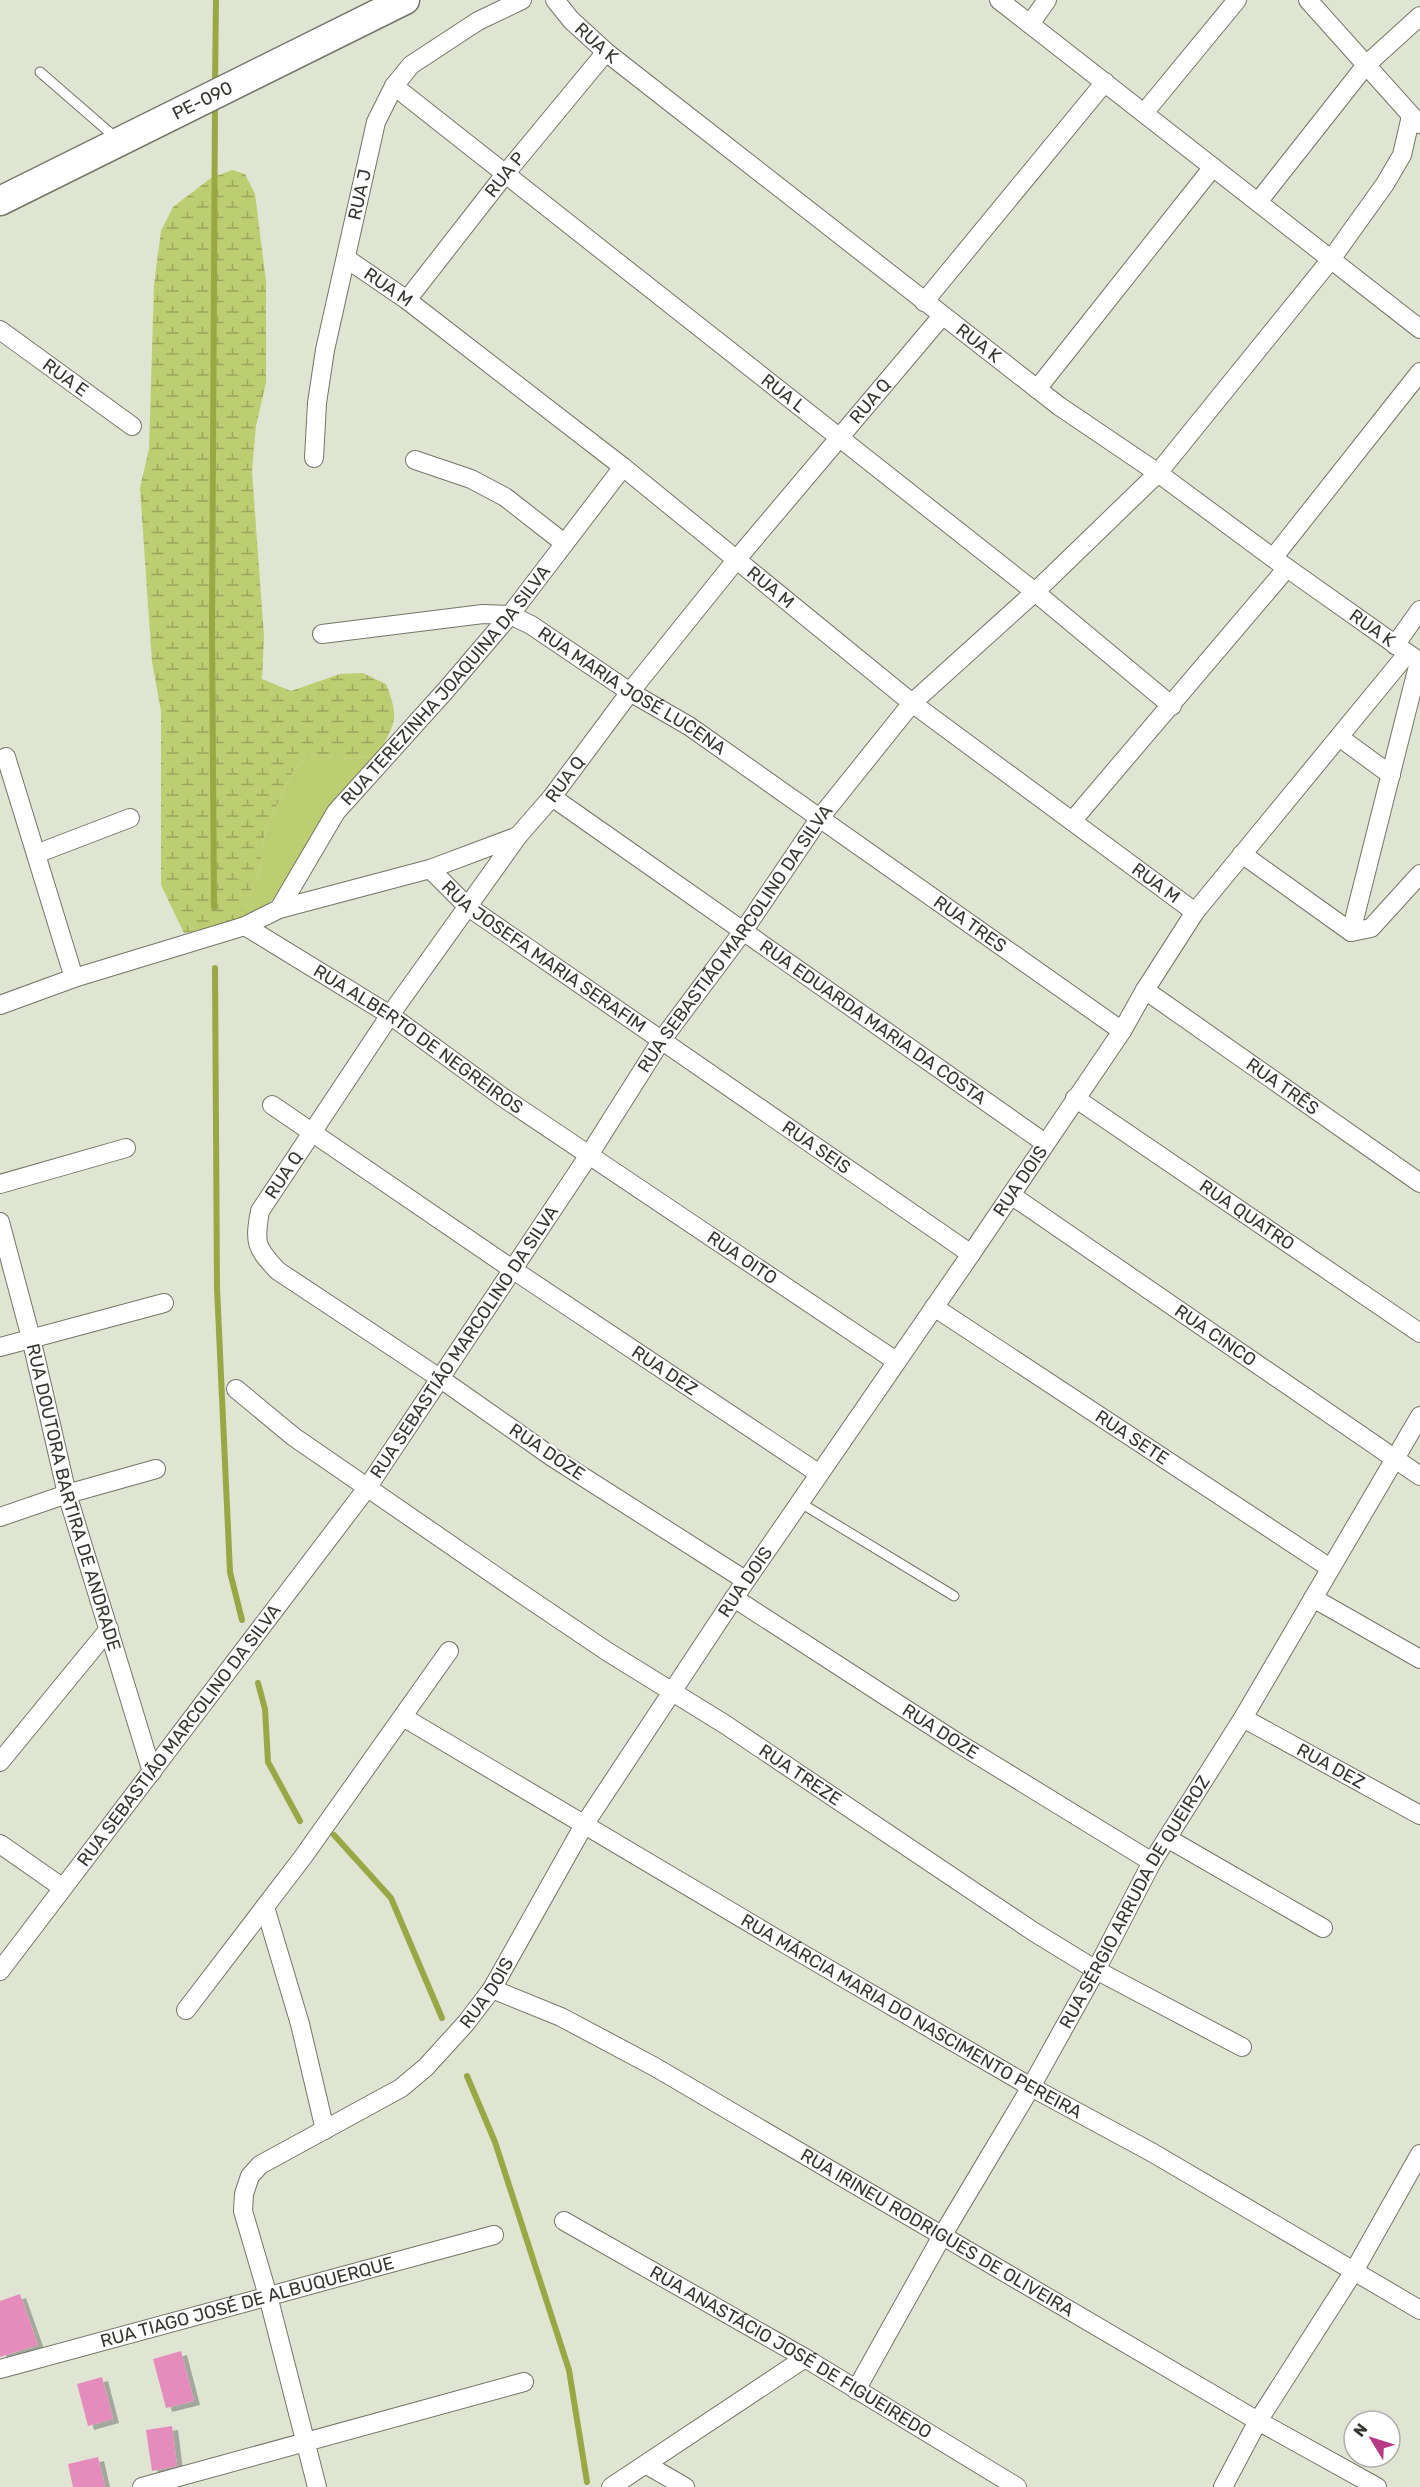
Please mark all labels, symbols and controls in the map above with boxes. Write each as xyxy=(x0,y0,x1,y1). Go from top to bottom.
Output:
street label: RUA K xyxy=(570,18,623,68)
street label: PE-090 xyxy=(169,76,236,125)
street label: RUA P xyxy=(480,148,530,202)
street label: RUA J xyxy=(343,167,376,222)
street label: RUA M xyxy=(360,263,417,312)
street label: RUA K xyxy=(952,319,1006,368)
street label: RUA E xyxy=(38,354,93,402)
street label: RUA L xyxy=(757,369,810,418)
street label: RUA Q xyxy=(845,374,895,428)
street label: RUA TEREZINHA JOAQUINA DA SILVA xyxy=(336,561,555,810)
street label: RUA M xyxy=(742,562,798,613)
street label: RUA K xyxy=(1345,604,1400,652)
street label: RUA MARIA JOSÉ LUCENA xyxy=(534,622,730,759)
street label: RUA Q xyxy=(541,752,590,807)
street label: RUA SEBASTIÃO MARCOLINO DA SILVA xyxy=(633,800,837,1077)
street label: RUA M xyxy=(1127,858,1184,908)
street label: RUA JOSEFA MARIA SERAFIM xyxy=(437,876,650,1037)
street label: RUA TRES xyxy=(929,891,1011,957)
street label: RUA EDUARDA MARIA DA COSTA xyxy=(755,935,990,1109)
street label: RUA ALBERTO DE NEGREIROS xyxy=(309,960,527,1119)
street label: RUA TRÊS xyxy=(1242,1053,1323,1120)
street label: RUA SEIS xyxy=(778,1116,855,1179)
street label: RUA DOIS xyxy=(988,1142,1052,1221)
street label: RUA Q xyxy=(260,1147,307,1203)
street label: RUA QUATRO xyxy=(1195,1175,1299,1255)
street label: RUA SEBASTIÃO MARCOLINO DA SILVA xyxy=(365,1201,563,1483)
street label: RUA OITO xyxy=(703,1226,781,1289)
street label: RUA CINCO xyxy=(1171,1300,1260,1371)
street label: RUA DOUTORA BARTIRA DE ANDRADE xyxy=(22,1341,125,1654)
street label: RUA DEZ xyxy=(627,1341,702,1401)
street label: RUA SETE xyxy=(1091,1405,1173,1470)
street label: RUA DOZE xyxy=(505,1419,589,1485)
street label: RUA DOIS xyxy=(713,1542,777,1621)
street label: RUA SEBASTIÃO MARCOLINO DA SILVA xyxy=(73,1600,286,1871)
street label: RUA DOZE xyxy=(898,1699,983,1764)
street label: RUA TREZE xyxy=(755,1739,846,1810)
street label: RUA DEZ xyxy=(1293,1739,1369,1794)
street label: RUA SÉRGIO ARRUDA DE QUEIROZ xyxy=(1055,1771,1215,2032)
street label: RUA MÁRCIA MARIA DO NASCIMENTO PEREIRA xyxy=(737,1909,1086,2123)
street label: RUA DOIS xyxy=(455,1954,518,2033)
street label: RUA IRINEU RODRIGUES DE OLIVEIRA xyxy=(796,2144,1078,2321)
street label: RUA TIAGO JOSÉ DE ALBUQUERQUE xyxy=(98,2252,396,2352)
street label: RUA ANASTÁCIO JOSÉ DE FIGUEIREDO xyxy=(646,2261,936,2443)
north arrow xyxy=(1342,2409,1402,2469)
text: N xyxy=(1350,2420,1372,2440)

